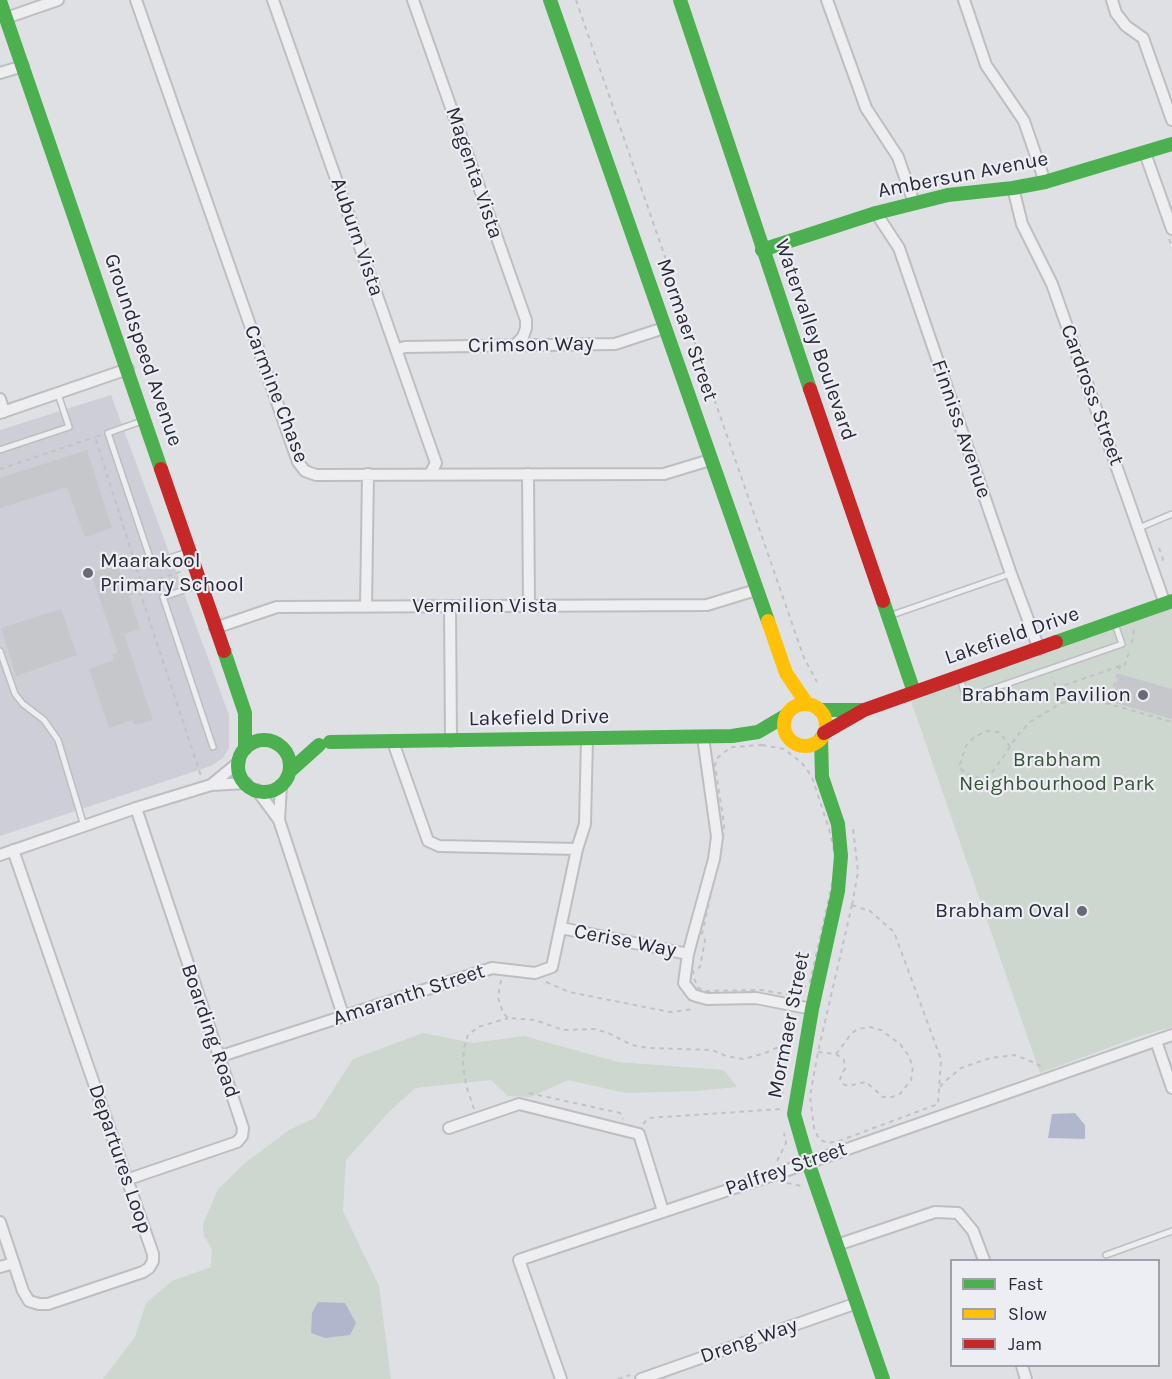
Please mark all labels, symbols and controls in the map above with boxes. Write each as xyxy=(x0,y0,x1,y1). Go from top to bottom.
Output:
street label: Magenta Vista xyxy=(440,104,508,242)
street label: Ambersun Avenue xyxy=(876,146,1050,204)
street label: Auburn Vista xyxy=(325,174,389,300)
street label: Watervalley Boulevard xyxy=(769,236,861,444)
street label: Groundspeed Avenue xyxy=(98,250,188,450)
street label: Mormaer Street xyxy=(651,255,723,405)
street label: Cardross Street xyxy=(1055,321,1129,469)
street label: Carmine Chase xyxy=(238,322,314,466)
street label: Crimson Way xyxy=(468,331,594,359)
street label: Finniss Avenue xyxy=(925,356,997,502)
place label: Maarakool Primary School xyxy=(100,548,244,598)
marker: Maarakool Primary School xyxy=(81,566,95,580)
street label: Vermilion Vista xyxy=(412,593,558,619)
street label: Lakefield Drive xyxy=(941,601,1083,671)
place label: Brabham Pavilion xyxy=(961,682,1131,708)
marker: Brabham Pavilion xyxy=(1136,688,1150,702)
street label: Lakefield Drive xyxy=(468,704,610,732)
park label: Brabham Neighbourhood Park xyxy=(959,747,1155,797)
place label: Brabham Oval xyxy=(935,898,1070,924)
marker: Brabham Oval xyxy=(1075,904,1089,918)
street label: Cerise Way xyxy=(572,919,678,963)
street label: Mormaer Street xyxy=(762,949,816,1101)
street label: Amaranth Street xyxy=(330,959,488,1031)
street label: Boarding Road xyxy=(175,961,245,1101)
street label: Departures Loop xyxy=(83,1081,157,1237)
street label: Palfrey Street xyxy=(722,1136,850,1202)
legend xyxy=(950,1259,1160,1367)
text: Fast xyxy=(1008,1273,1043,1295)
text: Slow xyxy=(1008,1303,1047,1325)
street label: Dreng Way xyxy=(697,1313,801,1369)
text: Jam xyxy=(1008,1333,1042,1355)

